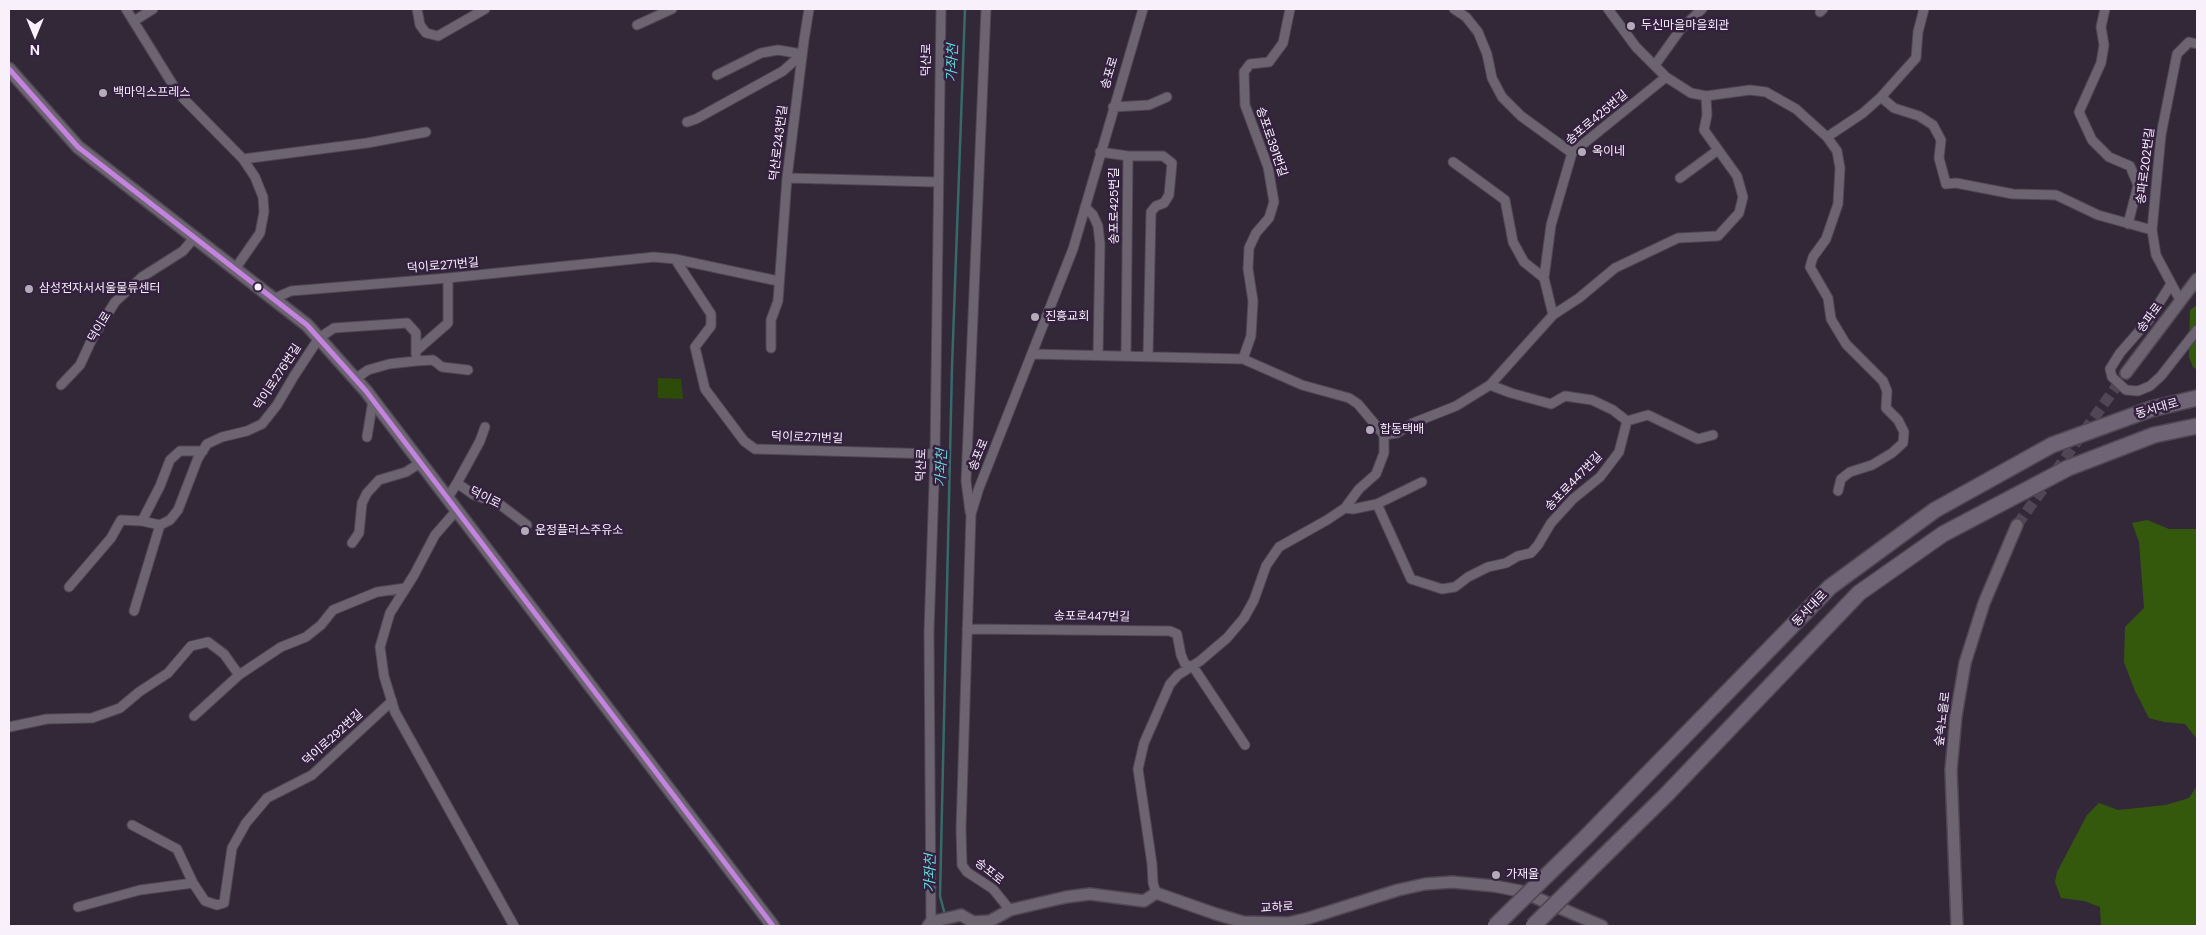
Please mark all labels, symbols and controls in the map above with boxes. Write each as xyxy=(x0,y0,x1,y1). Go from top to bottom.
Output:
north arrow xyxy=(10,10,60,60)
place label: 두신마을마을회관 xyxy=(1641,19,1729,33)
marker: 두신마을마을회관 xyxy=(1625,20,1637,32)
text: N xyxy=(30,41,40,59)
street label: 덕산로 xyxy=(920,43,934,77)
water label: 가좌천 xyxy=(944,43,962,83)
street label: 송포로 xyxy=(1098,55,1122,91)
place label: 백마익스프레스 xyxy=(113,86,190,100)
marker: 백마익스프레스 xyxy=(97,87,109,99)
street label: 송포로425번길 xyxy=(1563,88,1631,148)
street label: 덕산로243번길 xyxy=(767,104,791,182)
street label: 송포로391번길 xyxy=(1252,105,1290,179)
street label: 송파로202번길 xyxy=(2134,127,2158,205)
place label: 옥이네 xyxy=(1592,145,1625,159)
marker: 옥이네 xyxy=(1576,146,1588,158)
street label: 송포로425번길 xyxy=(1108,168,1122,244)
street label: 덕이로271번길 xyxy=(406,256,480,276)
place label: 삼성전자서서울물류센터 xyxy=(39,282,160,296)
unlabelled marker xyxy=(253,282,263,292)
marker: 삼성전자서서울물류센터 xyxy=(23,283,35,295)
street label: 송파로 xyxy=(2134,300,2166,336)
street label: 덕이로 xyxy=(85,309,115,345)
place label: 진흥교회 xyxy=(1045,310,1089,324)
marker: 진흥교회 xyxy=(1029,311,1041,323)
street label: 덕이로276번길 xyxy=(251,341,305,413)
street label: 동서대로 xyxy=(2134,396,2180,422)
place label: 합동택배 xyxy=(1380,423,1424,437)
marker: 합동택배 xyxy=(1364,424,1376,436)
street label: 덕이로271번길 xyxy=(771,430,843,446)
street label: 송포로 xyxy=(966,437,992,473)
street label: 덕산로 xyxy=(914,448,930,482)
water label: 가좌천 xyxy=(933,448,951,488)
street label: 송포로447번길 xyxy=(1542,450,1606,514)
street label: 덕이로 xyxy=(467,484,503,512)
place label: 운정플러스주유소 xyxy=(535,524,623,538)
marker: 운정플러스주유소 xyxy=(519,525,531,537)
street label: 동서대로 xyxy=(1789,588,1831,630)
street label: 송포로447번길 xyxy=(1054,609,1130,625)
street label: 숲속노을로 xyxy=(1932,691,1954,747)
street label: 덕이로292번길 xyxy=(300,707,366,769)
water label: 가좌천 xyxy=(922,854,940,892)
street label: 송포로 xyxy=(972,856,1006,888)
place label: 가재울 xyxy=(1506,868,1539,882)
marker: 가재울 xyxy=(1490,869,1502,881)
street label: 교하로 xyxy=(1260,900,1294,916)

